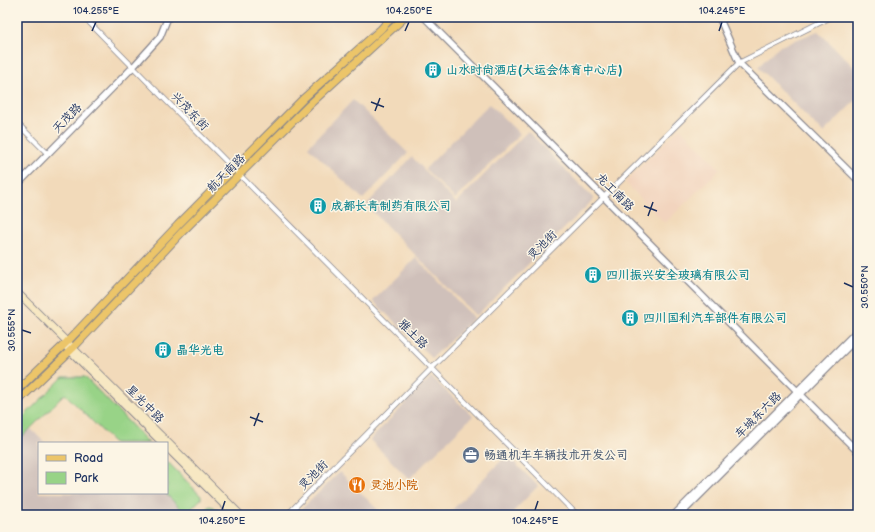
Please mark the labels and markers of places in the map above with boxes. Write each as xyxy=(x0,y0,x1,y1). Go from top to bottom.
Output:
building icon: 山水时尚酒店(大运会体育中心店) xyxy=(423,60,443,80)
place label: 山水时尚酒店(大运会体育中心店) xyxy=(446,63,622,78)
building icon: 成都长青制药有限公司 xyxy=(308,196,328,216)
place label: 成都长青制药有限公司 xyxy=(331,199,451,214)
building icon: 四川振兴安全玻璃有限公司 xyxy=(583,265,603,285)
place label: 四川振兴安全玻璃有限公司 xyxy=(606,268,750,283)
building icon: 四川国利汽车部件有限公司 xyxy=(620,308,640,328)
place label: 四川国利汽车部件有限公司 xyxy=(643,311,787,326)
building icon: 晶华光电 xyxy=(153,340,173,360)
place label: 晶华光电 xyxy=(176,343,224,358)
office icon: 畅通机车车辆技术开发公司 xyxy=(461,445,481,465)
place label: 畅通机车车辆技术开发公司 xyxy=(484,448,628,463)
restaurant icon: 灵池小院 xyxy=(347,475,367,495)
place label: 灵池小院 xyxy=(370,478,418,493)

